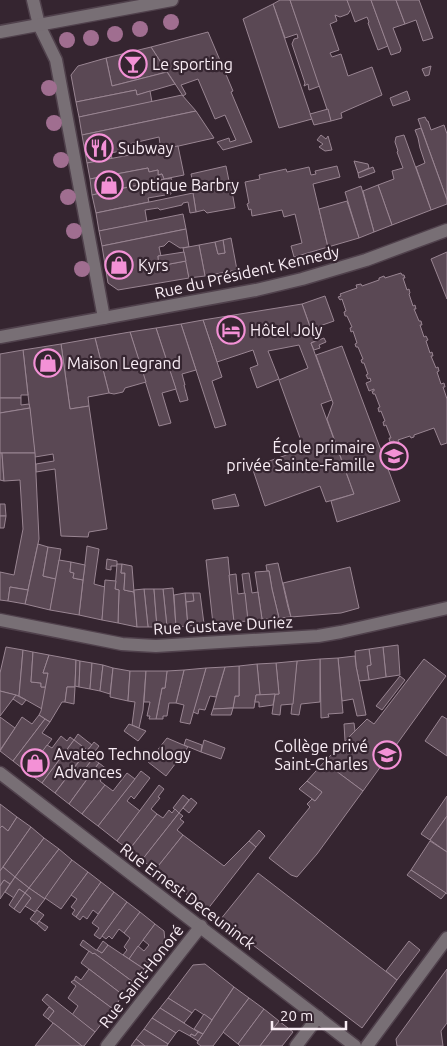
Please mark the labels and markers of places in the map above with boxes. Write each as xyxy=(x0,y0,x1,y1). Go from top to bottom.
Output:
bar icon: Le sporting xyxy=(118,49,148,79)
place label: Le sporting xyxy=(152,55,233,73)
restaurant icon: Subway xyxy=(84,133,114,163)
place label: Subway xyxy=(118,139,173,157)
shop icon: Optique Barbry xyxy=(94,170,124,200)
place label: Optique Barbry xyxy=(128,176,239,194)
shop icon: Kyrs xyxy=(104,250,134,280)
place label: Kyrs xyxy=(138,256,168,274)
hotel icon: Hôtel Joly xyxy=(216,315,246,345)
place label: Hôtel Joly xyxy=(250,321,323,339)
shop icon: Maison Legrand xyxy=(33,348,63,378)
place label: Maison Legrand xyxy=(67,354,181,372)
place label: École primaire privée Sainte-Famille xyxy=(226,436,375,474)
school or university icon: École primaire privée Sainte-Famille xyxy=(379,441,409,471)
place label: Collège privé Saint-Charles xyxy=(274,737,368,773)
school or university icon: Collège privé Saint-Charles xyxy=(372,740,402,770)
place label: Avateo Technology Advances xyxy=(54,745,191,781)
shop icon: Avateo Technology Advances xyxy=(20,748,50,778)

